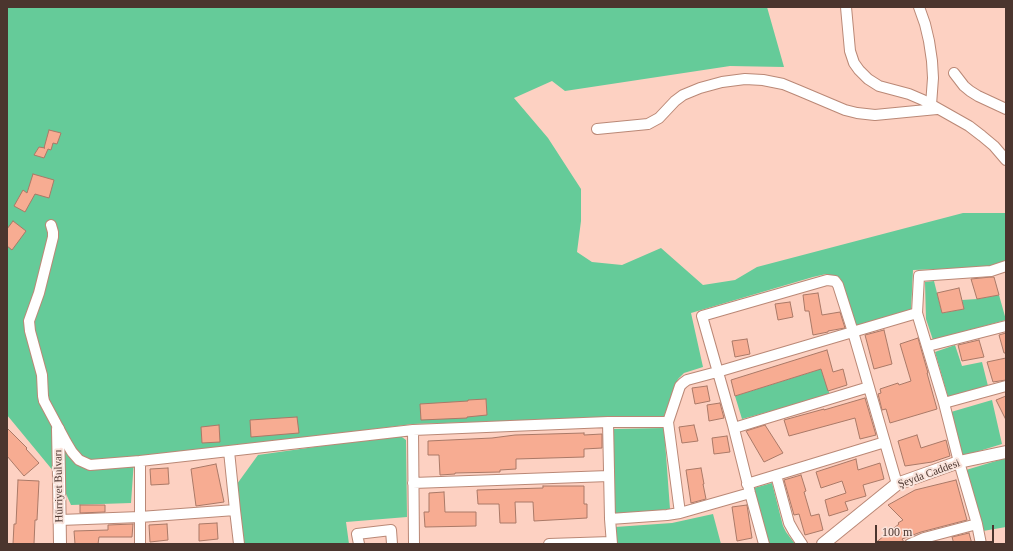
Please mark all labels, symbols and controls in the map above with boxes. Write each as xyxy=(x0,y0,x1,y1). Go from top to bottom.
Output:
street label: Hürriyet Bulvarı xyxy=(52,449,66,523)
street label: Şeyda Caddesi xyxy=(896,457,962,491)
scale bar xyxy=(877,517,996,543)
text: 100 m xyxy=(882,525,912,539)

